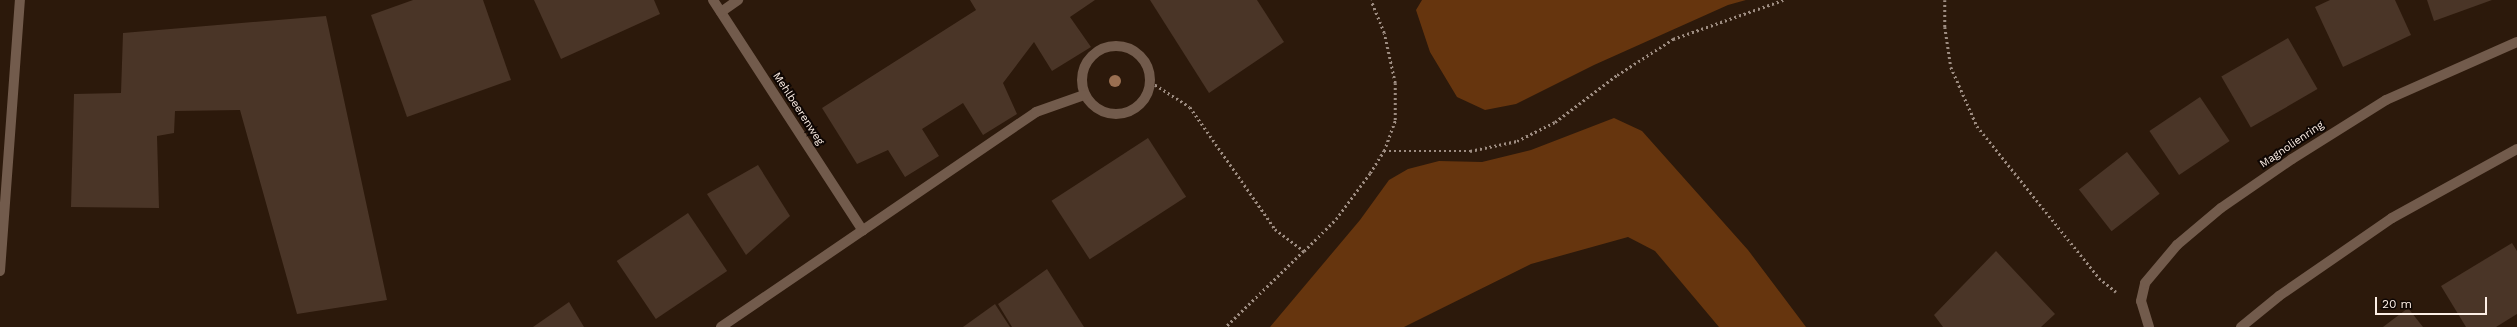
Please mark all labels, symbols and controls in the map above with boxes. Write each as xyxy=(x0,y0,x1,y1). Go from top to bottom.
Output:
street label: Mehlbeerenweg xyxy=(770,70,826,148)
street label: Magnolienring xyxy=(2257,119,2327,171)
scale bar xyxy=(2377,289,2489,315)
text: 20 m xyxy=(2382,297,2412,311)

